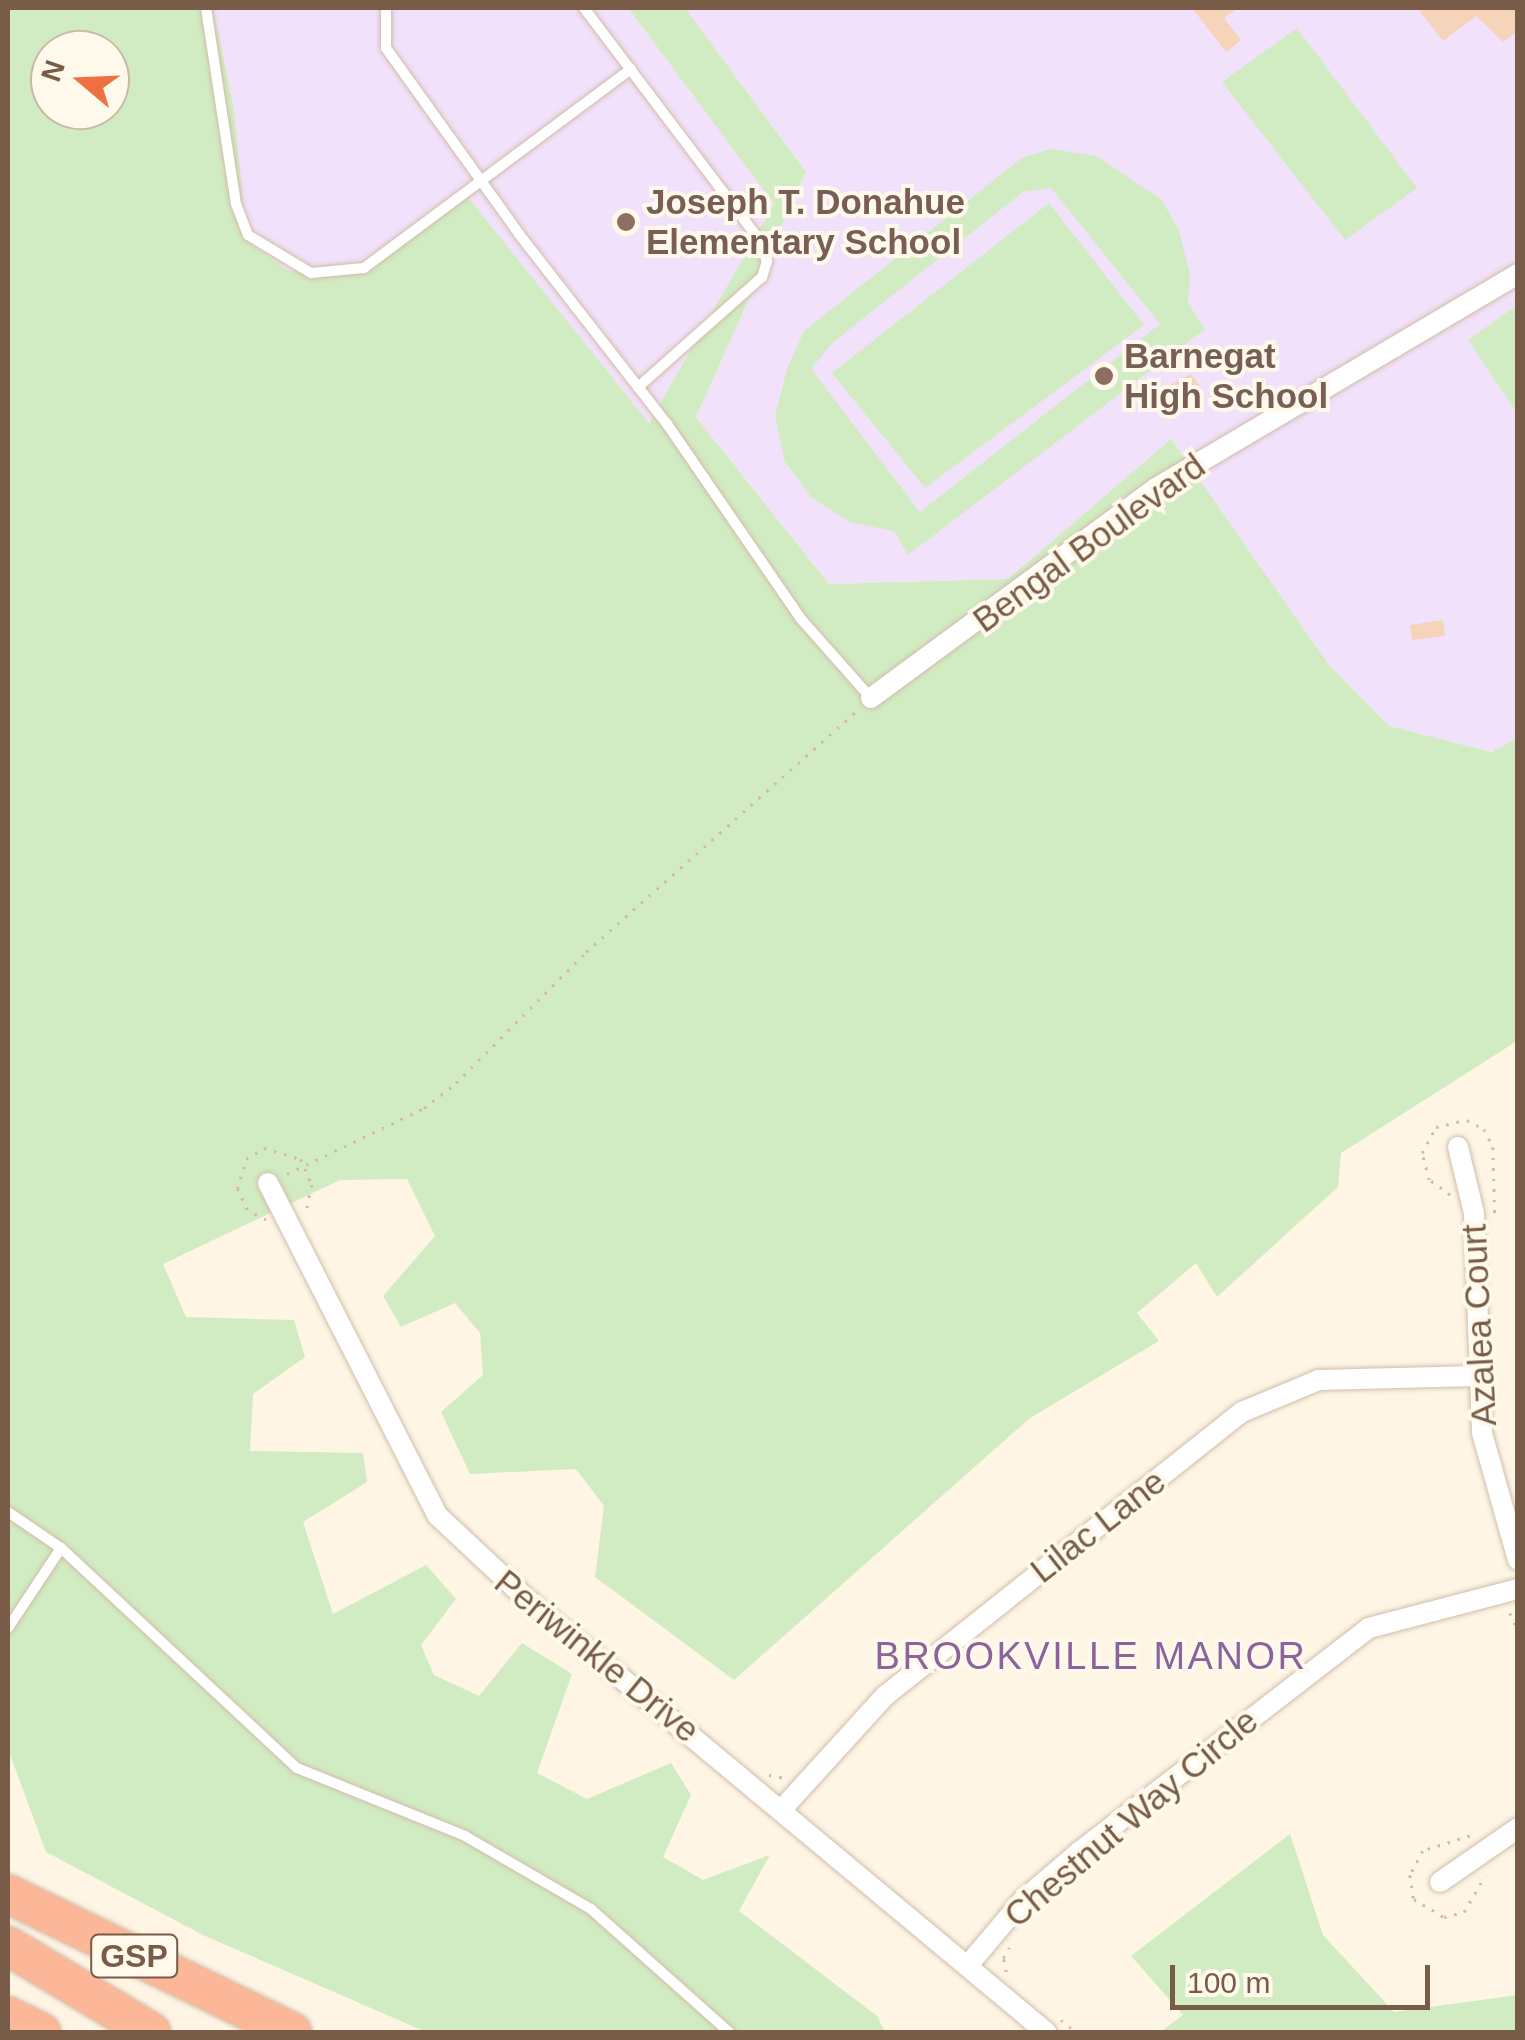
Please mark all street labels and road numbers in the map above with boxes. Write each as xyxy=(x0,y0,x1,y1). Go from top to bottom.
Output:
street label: Bengal Boulevard xyxy=(965,445,1213,641)
street label: Azalea Court xyxy=(1453,1223,1505,1427)
street label: Lilac Lane xyxy=(1022,1460,1174,1592)
street label: Periwinkle Drive xyxy=(486,1561,708,1751)
street label: Chestnut Way Circle xyxy=(996,1700,1266,1936)
road number: GSP xyxy=(89,1929,179,1983)

